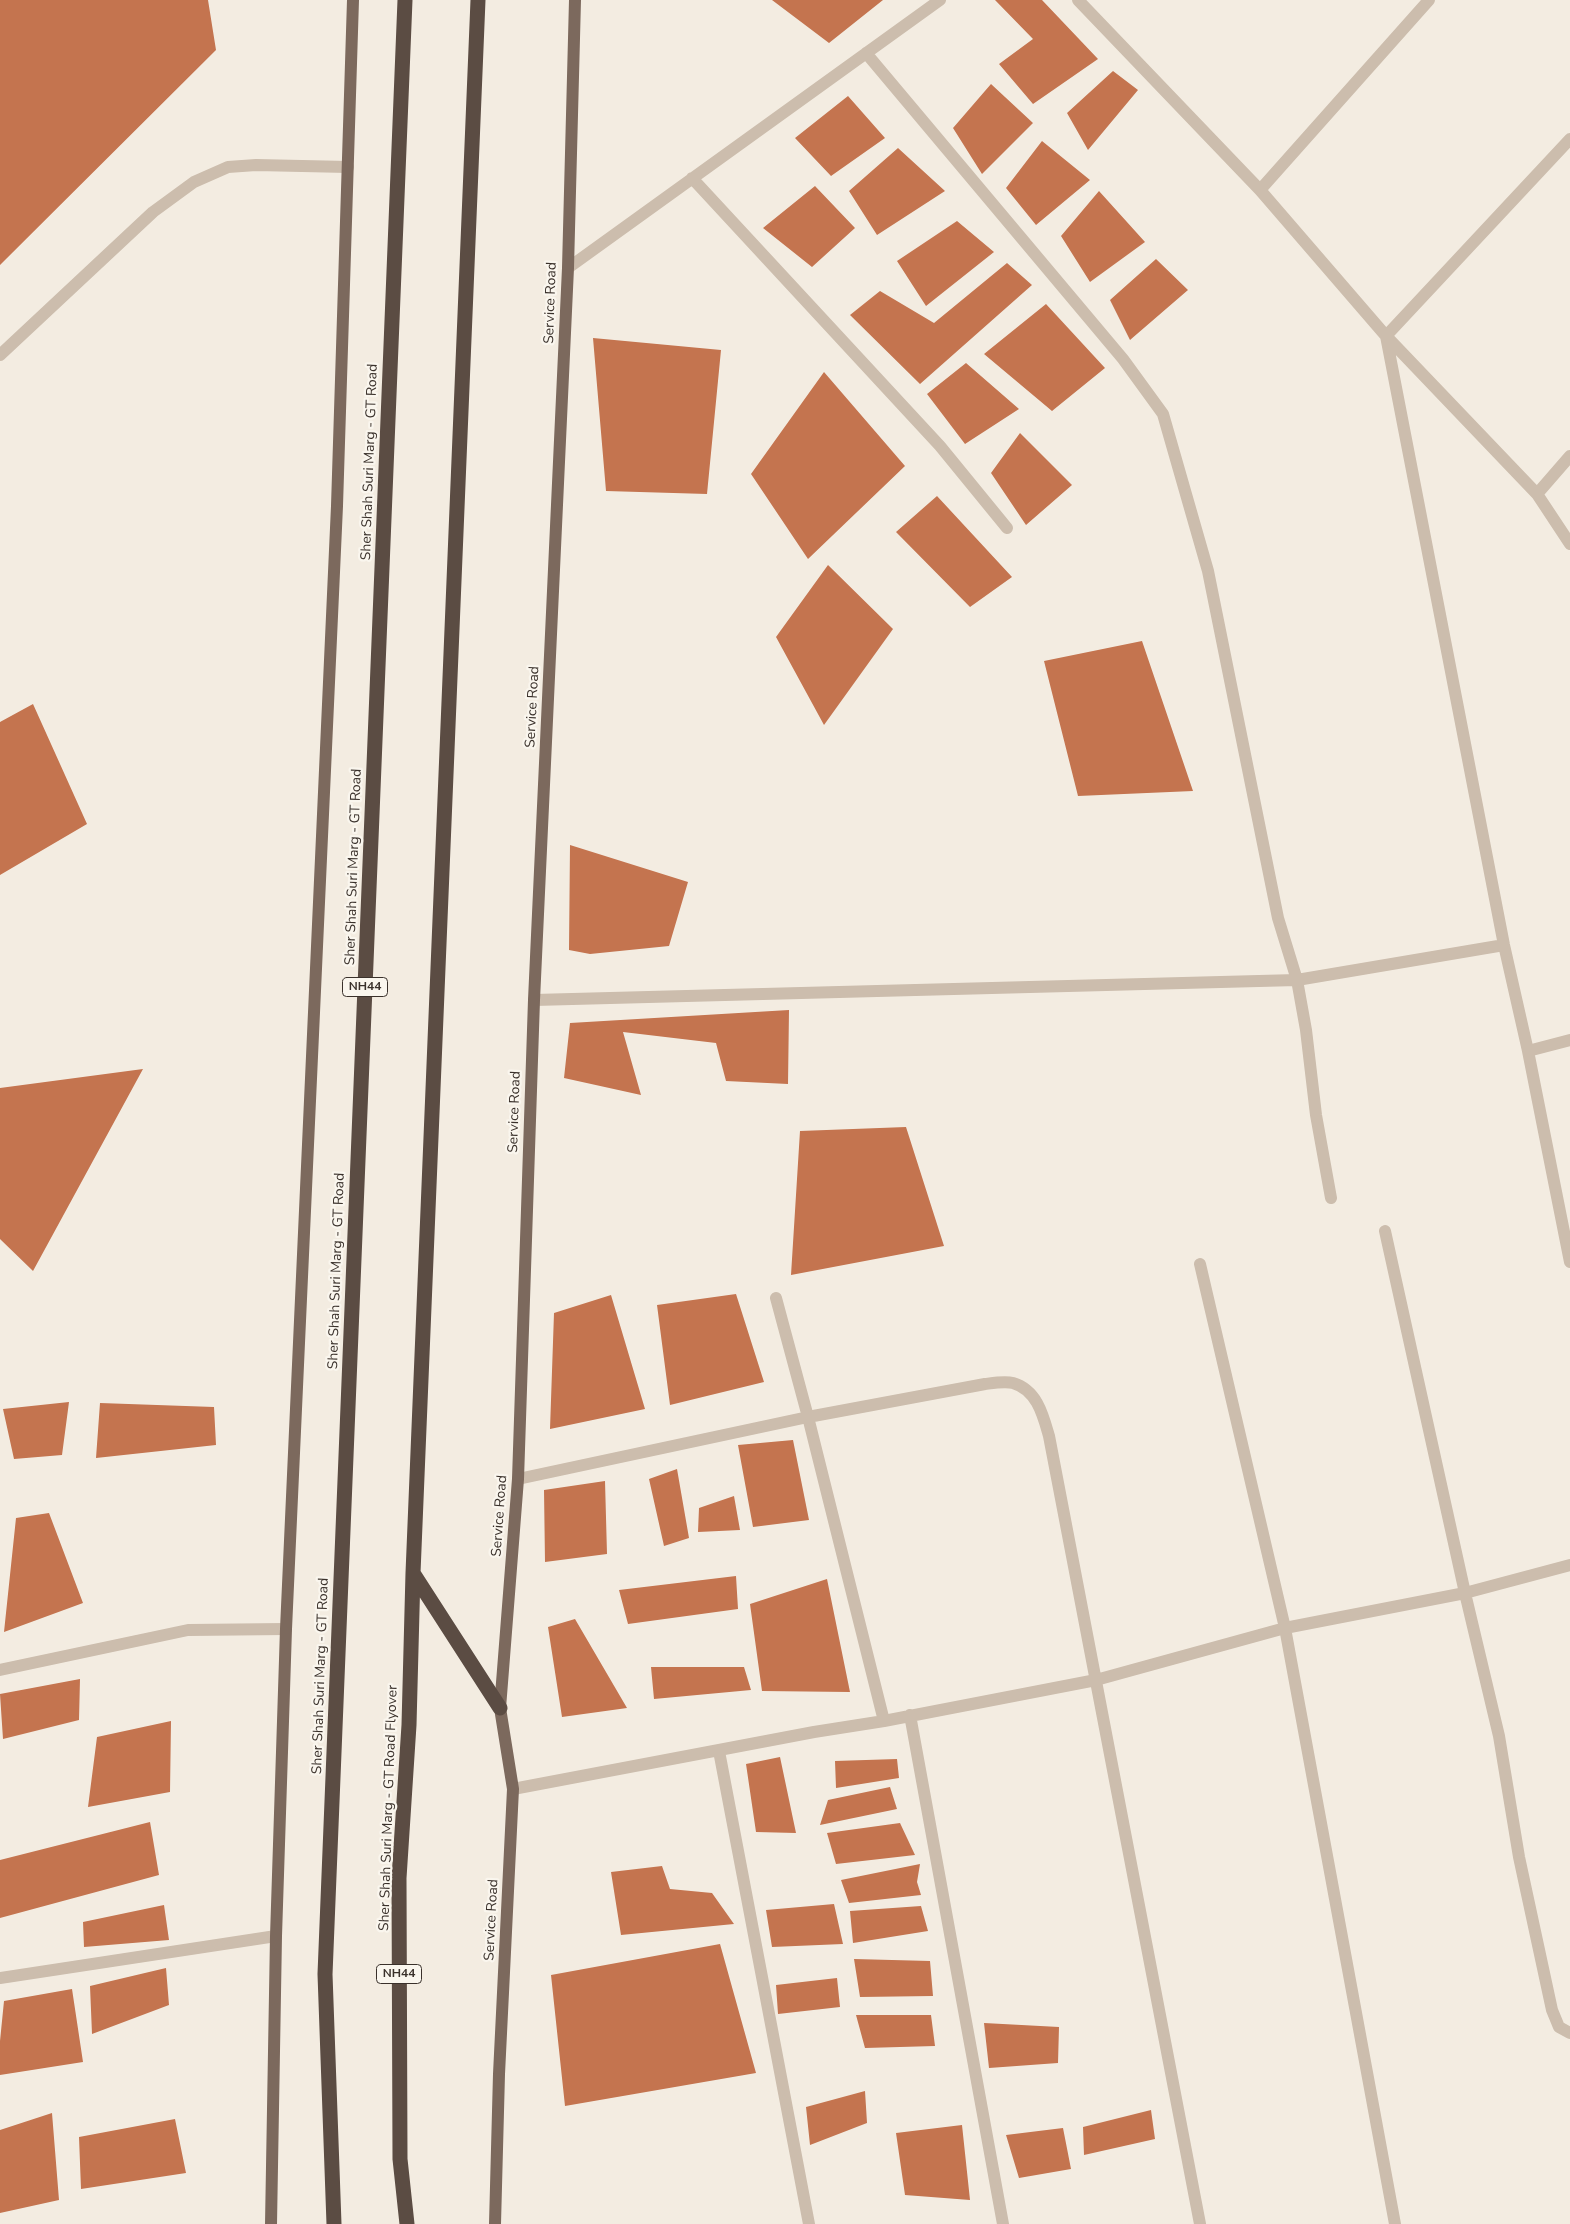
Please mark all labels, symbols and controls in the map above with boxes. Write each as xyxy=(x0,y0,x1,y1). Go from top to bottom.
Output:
street label: Service Road xyxy=(541,262,561,344)
street label: Sher Shah Suri Marg - GT Road xyxy=(358,363,382,561)
street label: Service Road xyxy=(522,666,544,748)
street label: Sher Shah Suri Marg - GT Road xyxy=(342,768,366,966)
road number: NH44 xyxy=(342,978,388,996)
street label: Service Road xyxy=(505,1071,525,1153)
street label: Sher Shah Suri Marg - GT Road xyxy=(325,1172,349,1370)
street label: Service Road xyxy=(489,1475,511,1557)
street label: Sher Shah Suri Marg - GT Road xyxy=(309,1577,333,1775)
street label: Sher Shah Suri Marg - GT Road Flyover xyxy=(376,1685,402,1931)
street label: Service Road xyxy=(481,1879,503,1961)
road number: NH44 xyxy=(376,1965,422,1984)

